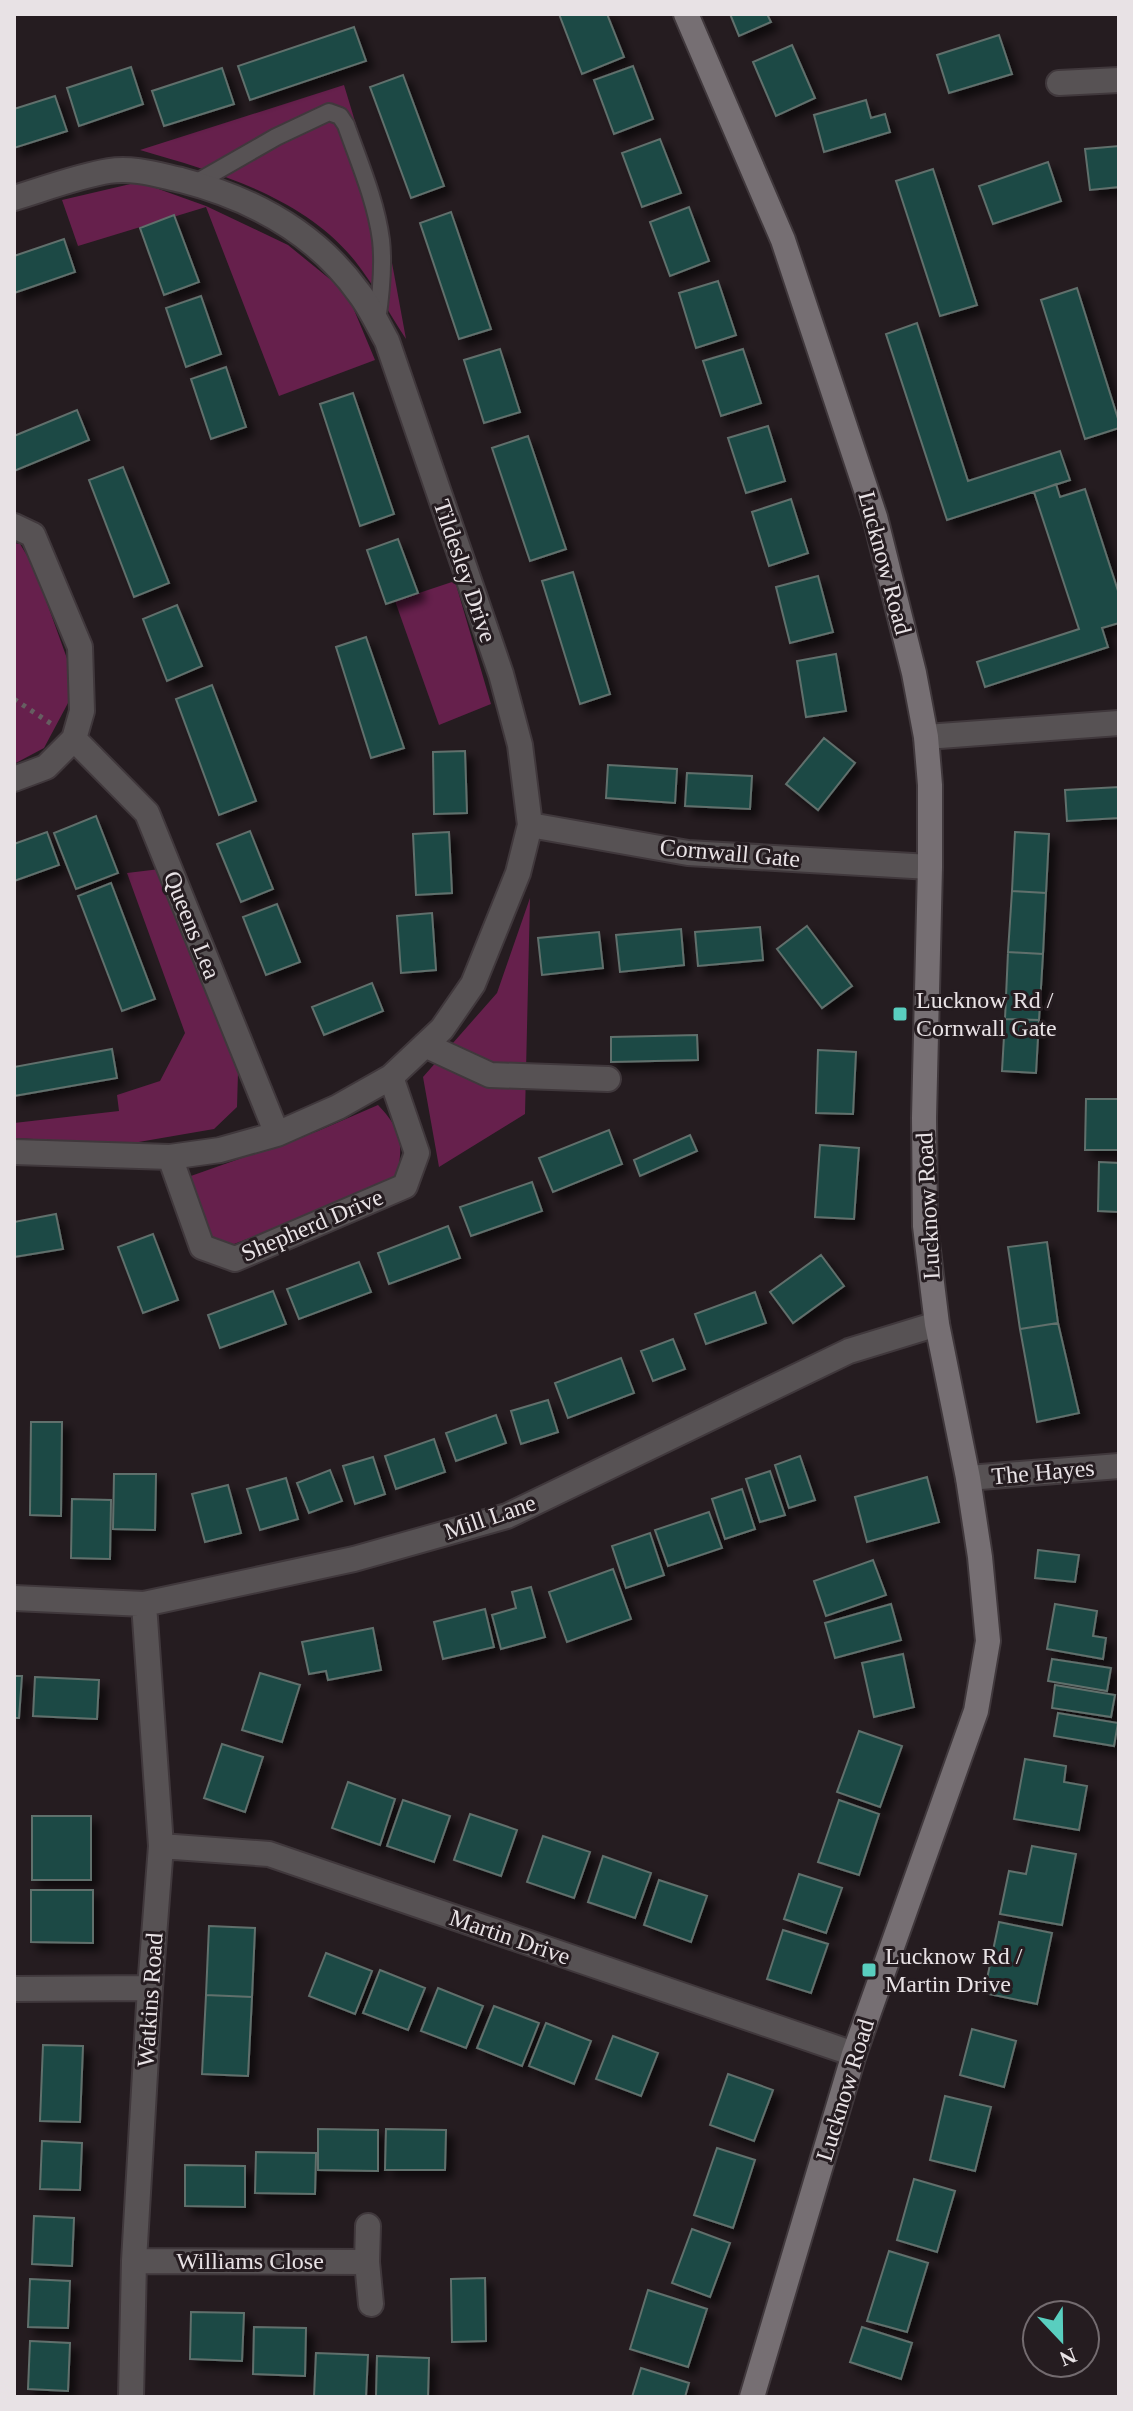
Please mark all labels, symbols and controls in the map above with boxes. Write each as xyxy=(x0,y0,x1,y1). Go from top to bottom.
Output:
street label: Lucknow Road xyxy=(853,488,917,638)
street label: Tildesley Drive xyxy=(428,496,502,646)
street label: Cornwall Gate xyxy=(659,834,801,872)
street label: Queens Lea xyxy=(159,867,226,983)
place label: Lucknow Rd / Cornwall Gate xyxy=(916,987,1057,1041)
marker: Lucknow Rd / Cornwall Gate xyxy=(891,1005,909,1023)
street label: Lucknow Road xyxy=(911,1132,945,1280)
street label: Shepherd Drive xyxy=(237,1183,387,1267)
street label: The Hayes xyxy=(990,1455,1096,1489)
street label: Mill Lane xyxy=(441,1489,539,1545)
street label: Martin Drive xyxy=(446,1904,574,1970)
street label: Watkins Road xyxy=(132,1932,168,2068)
place label: Lucknow Rd / Martin Drive xyxy=(885,1943,1023,1997)
marker: Lucknow Rd / Martin Drive xyxy=(860,1961,878,1979)
street label: Lucknow Road xyxy=(811,2016,879,2164)
street label: Williams Close xyxy=(176,2248,324,2274)
north arrow xyxy=(1021,2299,1101,2379)
text: N xyxy=(1056,2343,1080,2372)

